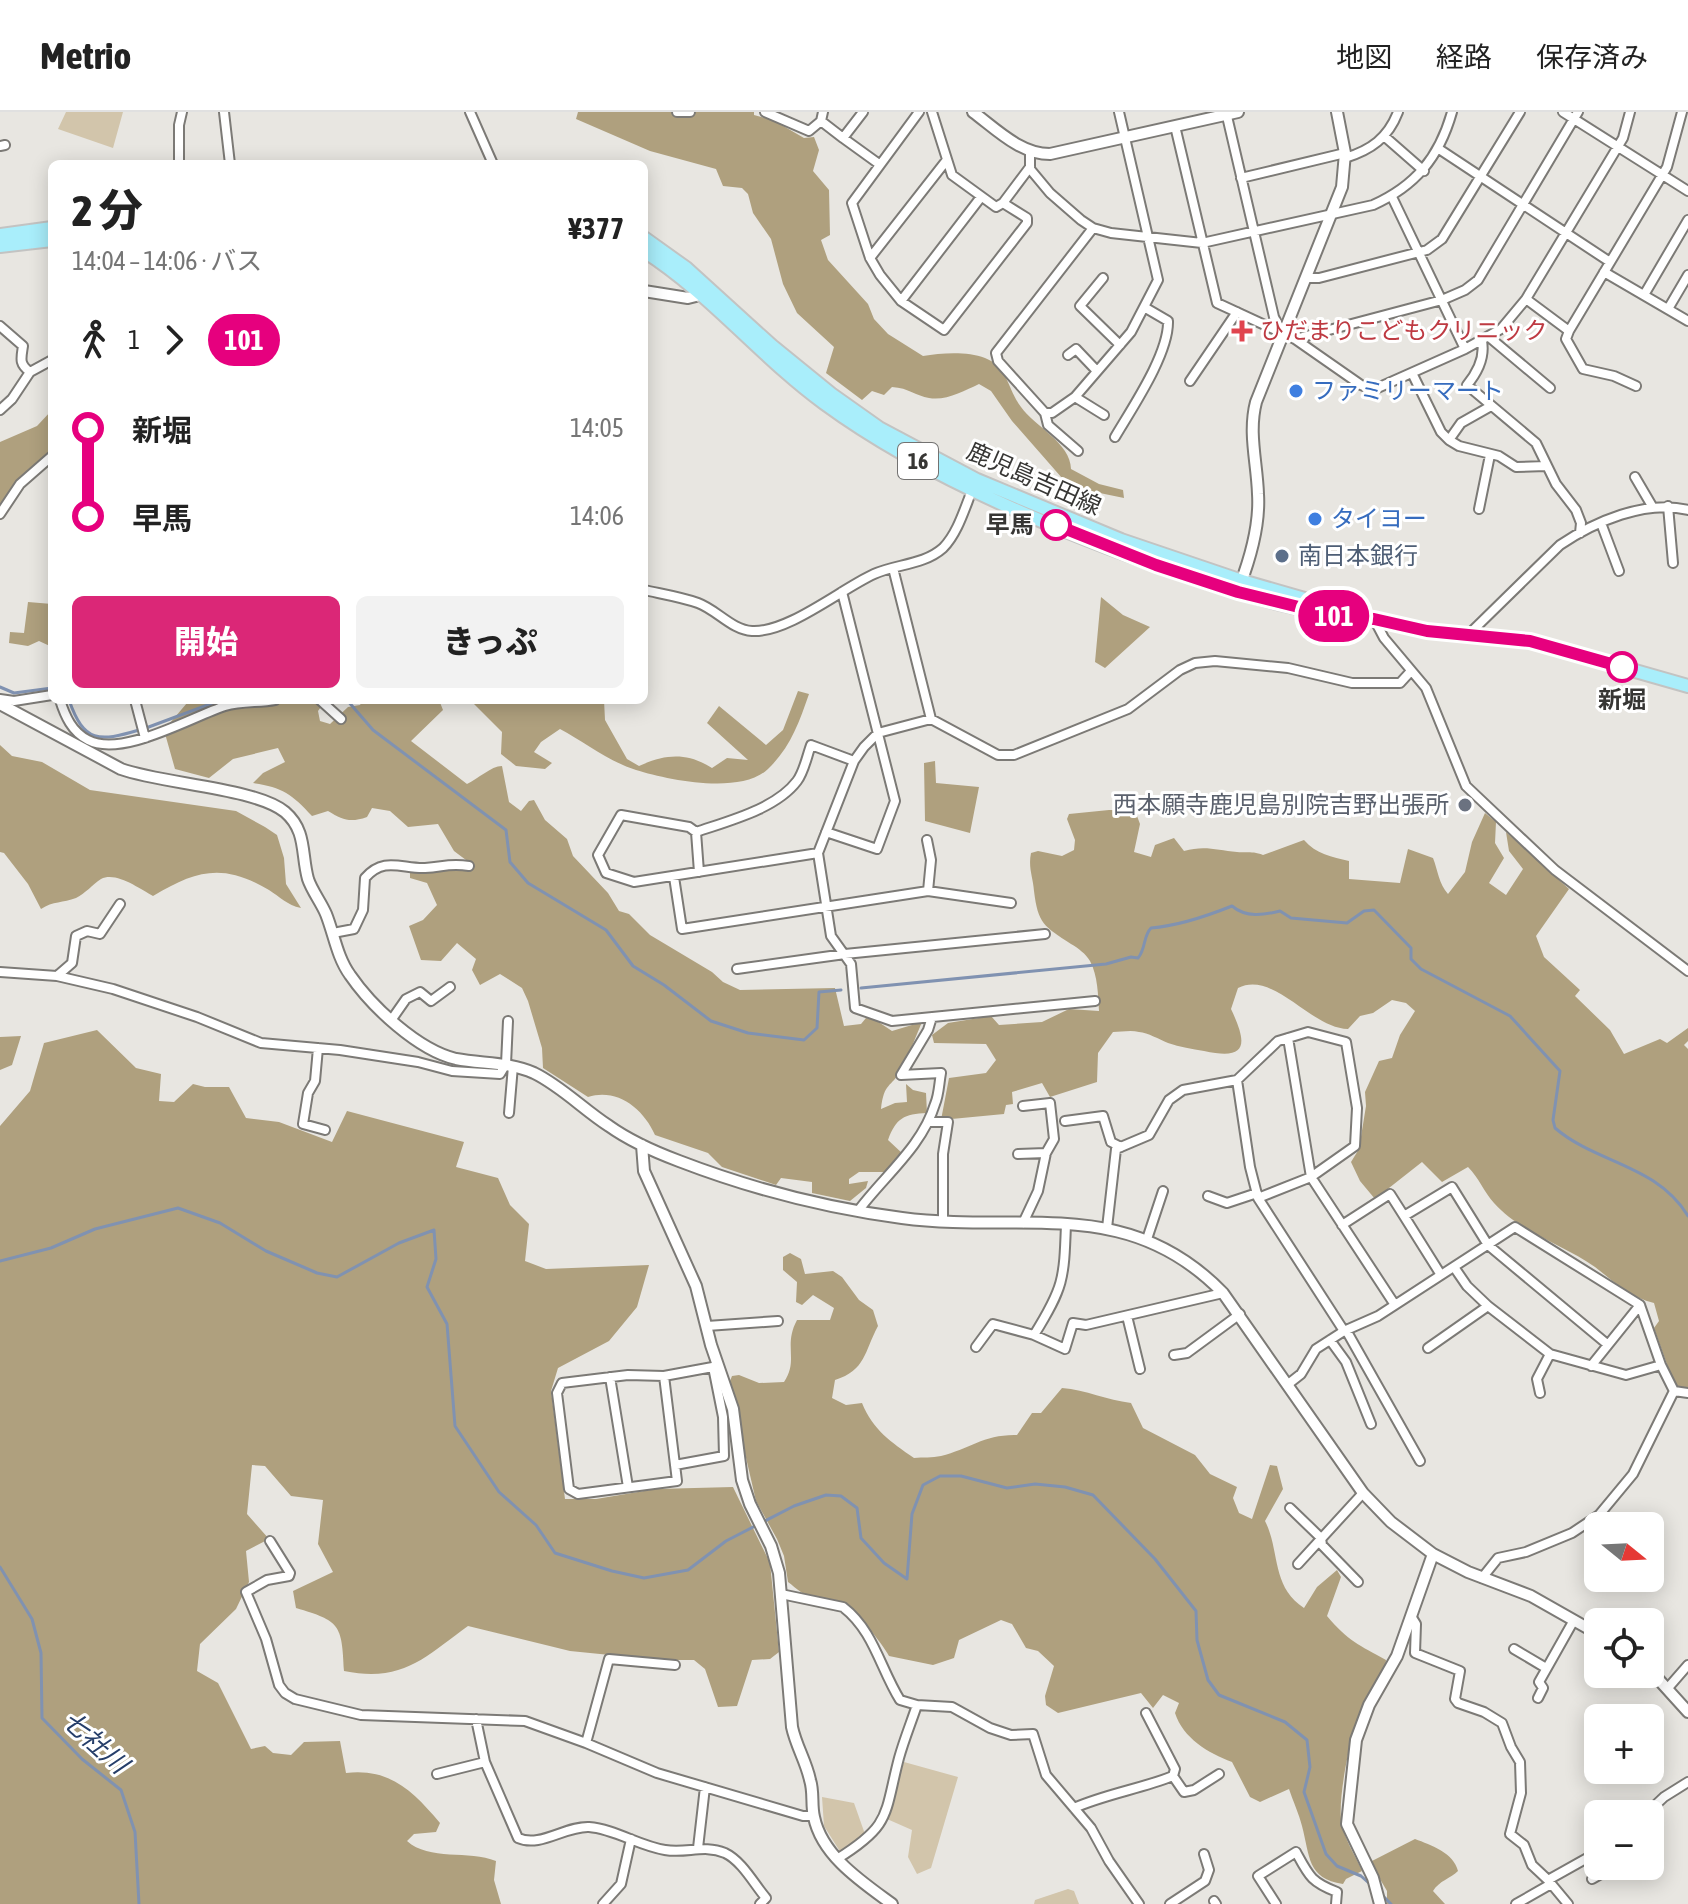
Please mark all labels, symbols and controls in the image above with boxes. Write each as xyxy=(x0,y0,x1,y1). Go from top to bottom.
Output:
text: Metrio xyxy=(40,34,131,77)
text: 地図 xyxy=(1336,41,1392,73)
text: 経路 xyxy=(1436,41,1492,73)
text: 保存済み xyxy=(1536,41,1648,73)
text: 2 分 xyxy=(72,185,143,235)
text: ¥377 xyxy=(568,211,624,245)
text: 14:04 – 14:06 · バス xyxy=(72,246,262,276)
place label: ひだまりこどもクリニック xyxy=(1260,317,1548,344)
icon: walk xyxy=(72,318,116,362)
icon: forward xyxy=(152,318,196,362)
marker: ひだまりこどもクリニック xyxy=(1231,320,1253,342)
text: 101 xyxy=(224,324,264,356)
text: 1 xyxy=(128,325,140,355)
place label: ファミリーマート xyxy=(1312,377,1504,404)
marker: ファミリーマート xyxy=(1287,382,1305,400)
text: 新堀 xyxy=(132,413,192,447)
text: 14:05 xyxy=(570,413,624,443)
street label: 鹿児島吉田線 xyxy=(963,437,1105,520)
road number: 16 xyxy=(898,443,938,479)
text: 早馬 xyxy=(132,501,192,535)
text: 14:06 xyxy=(570,501,624,531)
place label: タイヨー xyxy=(1331,505,1427,532)
marker: 早馬 xyxy=(1041,510,1071,540)
marker: タイヨー xyxy=(1306,510,1324,528)
place label: 早馬 xyxy=(986,511,1034,538)
place label: 南日本銀行 xyxy=(1298,542,1418,569)
marker: 南日本銀行 xyxy=(1273,547,1291,565)
line badge: 101 xyxy=(1288,590,1380,642)
button: 開始 xyxy=(72,596,340,688)
button: きっぷ xyxy=(356,596,624,688)
text: 101 xyxy=(1314,600,1354,632)
marker: 新堀 xyxy=(1607,652,1637,682)
place label: 新堀 xyxy=(1598,686,1646,713)
place label: 西本願寺鹿児島別院吉野出張所 xyxy=(1113,791,1449,818)
marker: 西本願寺鹿児島別院吉野出張所 xyxy=(1456,796,1474,814)
north arrow xyxy=(1584,1512,1664,1592)
map controls xyxy=(1584,1512,1664,1880)
button: locate xyxy=(1584,1608,1664,1688)
button: + xyxy=(1584,1704,1664,1784)
water label: 七社川 xyxy=(56,1705,136,1781)
button: − xyxy=(1584,1800,1664,1880)

